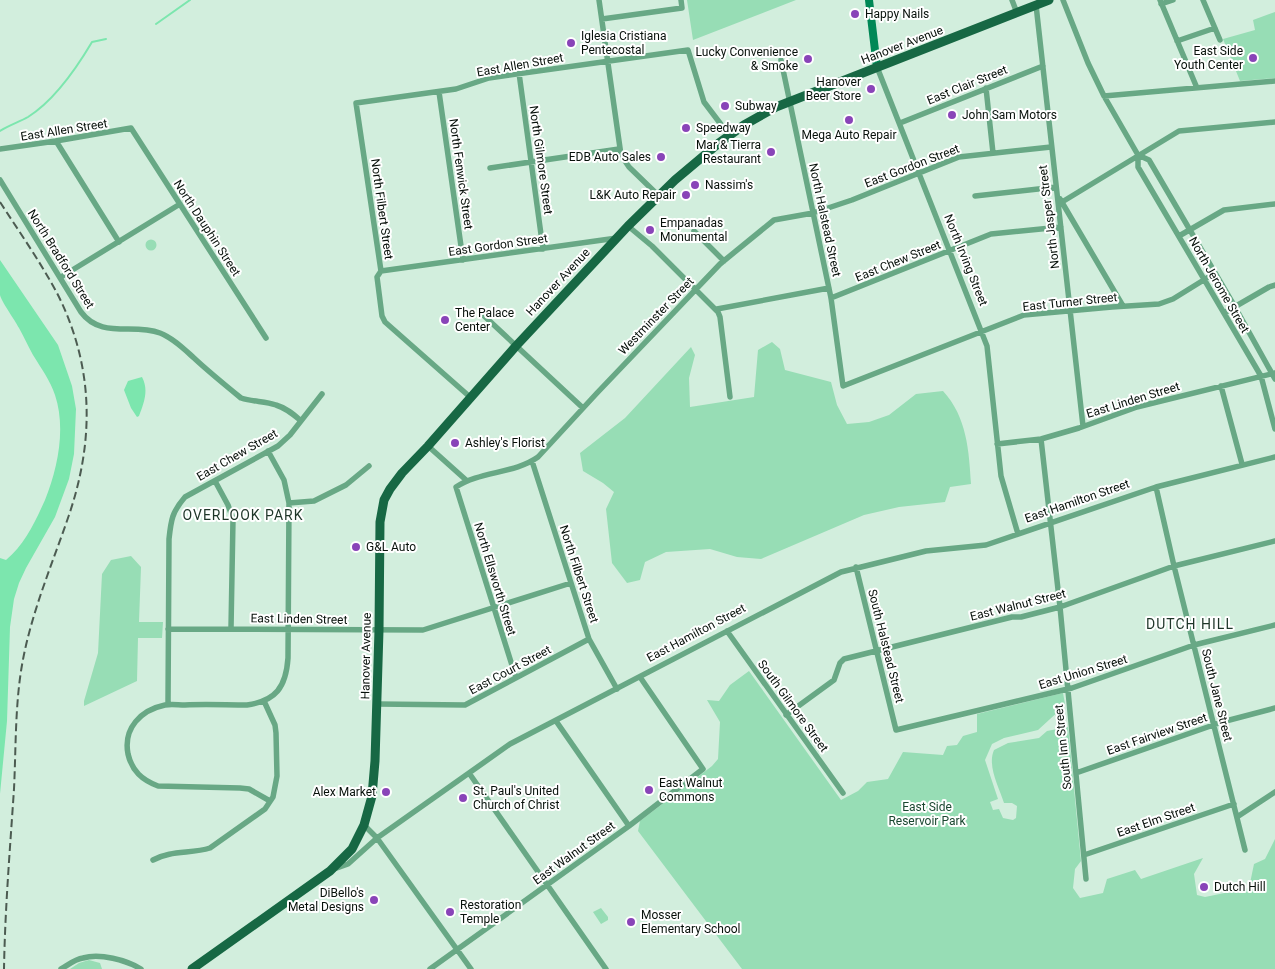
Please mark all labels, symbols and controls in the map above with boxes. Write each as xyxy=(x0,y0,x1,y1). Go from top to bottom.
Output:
place label: Happy Nails xyxy=(865,7,929,21)
marker: Happy Nails xyxy=(849,8,861,20)
street label: Hanover Avenue xyxy=(859,23,945,67)
place label: Iglesia Cristiana Pentecostal xyxy=(581,29,666,57)
marker: Iglesia Cristiana Pentecostal xyxy=(565,37,577,49)
place label: East Side Youth Center xyxy=(1174,44,1243,72)
place label: Lucky Convenience & Smoke xyxy=(696,45,798,73)
street label: East Allen Street xyxy=(476,50,564,80)
marker: East Side Youth Center xyxy=(1247,52,1259,64)
marker: Lucky Convenience & Smoke xyxy=(802,53,814,65)
street label: East Clair Street xyxy=(925,63,1009,107)
place label: Hanover Beer Store xyxy=(806,75,861,103)
marker: Hanover Beer Store xyxy=(865,83,877,95)
place label: Subway xyxy=(735,99,777,113)
marker: Subway xyxy=(719,100,731,112)
street label: North Gilmore Street xyxy=(526,105,556,215)
place label: John Sam Motors xyxy=(962,108,1057,122)
marker: John Sam Motors xyxy=(946,109,958,121)
marker: Mega Auto Repair xyxy=(843,114,855,126)
street label: East Allen Street xyxy=(20,116,108,144)
street label: North Fenwick Street xyxy=(446,118,476,230)
place label: Speedway xyxy=(696,121,751,135)
marker: Speedway xyxy=(680,122,692,134)
place label: Mega Auto Repair xyxy=(801,128,897,142)
place label: Mar & Tierra Restaurant xyxy=(696,138,761,166)
street label: East Gordon Street xyxy=(863,141,961,191)
marker: Mar & Tierra Restaurant xyxy=(765,146,777,158)
place label: EDB Auto Sales xyxy=(569,150,651,164)
marker: EDB Auto Sales xyxy=(655,151,667,163)
street label: North Filbert Street xyxy=(368,158,396,260)
street label: North Halstead Street xyxy=(806,162,844,278)
street label: North Jasper Street xyxy=(1036,164,1062,270)
street label: North Dauphin Street xyxy=(171,177,243,279)
place label: Nassim's xyxy=(705,178,753,192)
marker: Nassim's xyxy=(689,179,701,191)
place label: L&K Auto Repair xyxy=(590,188,676,202)
marker: L&K Auto Repair xyxy=(680,189,692,201)
street label: North Bradford Street xyxy=(25,207,97,311)
street label: North Irving Street xyxy=(941,212,991,308)
place label: Empanadas Monumental xyxy=(660,216,727,244)
marker: Empanadas Monumental xyxy=(644,224,656,236)
street label: East Gordon Street xyxy=(447,231,549,259)
street label: North Jerome Street xyxy=(1186,234,1252,336)
street label: East Chew Street xyxy=(853,237,943,285)
street label: Hanover Avenue xyxy=(523,245,593,319)
street label: Westminster Street xyxy=(615,274,697,358)
street label: East Turner Street xyxy=(1022,290,1118,314)
place label: The Palace Center xyxy=(455,306,514,334)
marker: The Palace Center xyxy=(439,314,451,326)
street label: East Linden Street xyxy=(1085,379,1181,421)
street label: East Chew Street xyxy=(194,426,280,484)
place label: Ashley's Florist xyxy=(465,436,545,450)
marker: Ashley's Florist xyxy=(449,437,461,449)
street label: East Hamilton Street xyxy=(1023,476,1131,525)
district label: OVERLOOK PARK xyxy=(182,507,304,523)
street label: North Ellsworth Street xyxy=(471,521,519,637)
street label: North Filbert Street xyxy=(557,523,601,625)
place label: G&L Auto xyxy=(366,540,416,554)
marker: G&L Auto xyxy=(350,541,362,553)
street label: East Walnut Street xyxy=(969,586,1067,624)
street label: South Halstead Street xyxy=(865,588,907,704)
street label: East Hamilton Street xyxy=(644,601,748,665)
street label: East Linden Street xyxy=(250,611,348,627)
street label: Hanover Avenue xyxy=(358,612,374,700)
district label: DUTCH HILL xyxy=(1146,616,1234,632)
street label: East Court Street xyxy=(467,643,553,697)
street label: South Jane Street xyxy=(1199,647,1235,743)
street label: East Union Street xyxy=(1037,652,1129,692)
street label: South Gilmore Street xyxy=(755,657,831,755)
street label: South Inn Street xyxy=(1052,704,1074,790)
street label: East Fairview Street xyxy=(1105,710,1209,758)
place label: East Walnut Commons xyxy=(659,776,723,804)
place label: St. Paul's United Church of Christ xyxy=(473,784,559,812)
marker: East Walnut Commons xyxy=(643,784,655,796)
place label: Alex Market xyxy=(313,785,376,799)
marker: Alex Market xyxy=(380,786,392,798)
marker: St. Paul's United Church of Christ xyxy=(457,792,469,804)
park label: East Side Reservoir Park xyxy=(888,800,967,828)
street label: East Elm Street xyxy=(1115,800,1197,840)
street label: East Walnut Street xyxy=(530,818,618,888)
place label: Dutch Hill xyxy=(1214,880,1266,894)
marker: Dutch Hill xyxy=(1198,881,1210,893)
place label: DiBello's Metal Designs xyxy=(288,886,364,914)
marker: DiBello's Metal Designs xyxy=(368,894,380,906)
place label: Restoration Temple xyxy=(460,898,521,926)
marker: Restoration Temple xyxy=(444,906,456,918)
place label: Mosser Elementary School xyxy=(641,908,741,936)
marker: Mosser Elementary School xyxy=(625,916,637,928)

